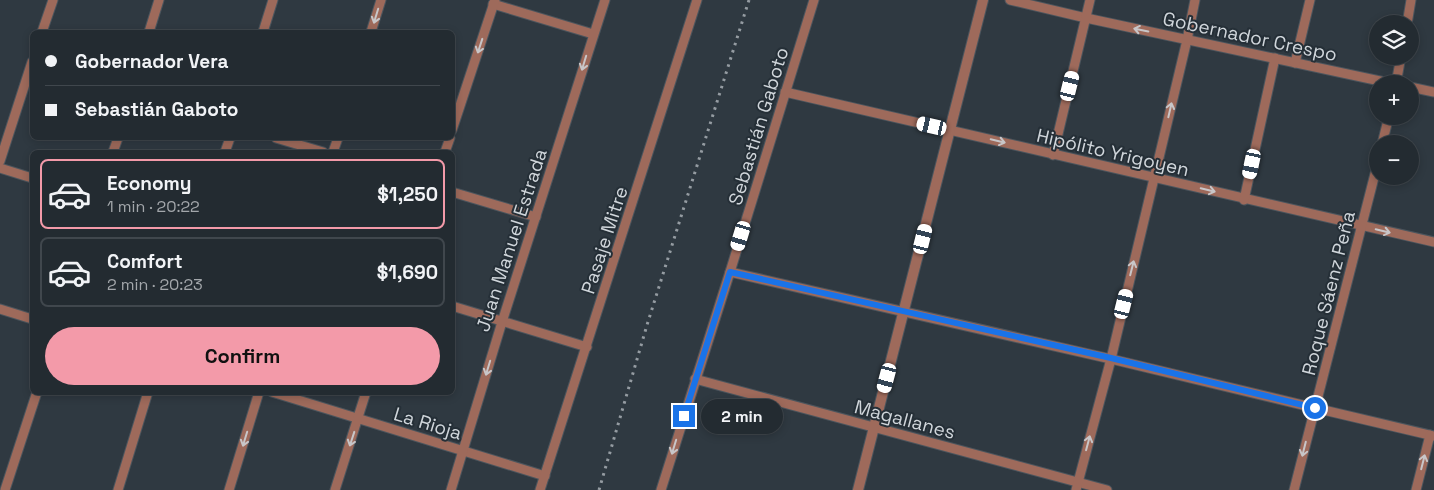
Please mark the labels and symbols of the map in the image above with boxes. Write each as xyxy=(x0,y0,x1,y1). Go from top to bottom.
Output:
street label: Gobernador Crespo xyxy=(1160,6,1339,67)
one-way arrow xyxy=(371,8,380,24)
one-way arrow xyxy=(1134,25,1150,34)
one-way arrow xyxy=(474,38,484,54)
street label: Sebastián Gaboto xyxy=(723,44,794,208)
one-way arrow xyxy=(579,55,588,70)
car xyxy=(1059,70,1080,102)
one-way arrow xyxy=(1166,103,1175,119)
car xyxy=(915,115,948,137)
street label: Hipólito Yrigoyen xyxy=(1034,123,1192,182)
one-way arrow xyxy=(990,137,1006,147)
street label: Juan Manuel Estrada xyxy=(470,145,553,335)
car xyxy=(1241,148,1262,180)
street label: Pasaje Mitre xyxy=(575,183,634,297)
one-way arrow xyxy=(1199,186,1215,196)
street label: Roque Sáenz Peña xyxy=(1296,208,1361,378)
car xyxy=(729,219,752,253)
car xyxy=(912,223,933,255)
one-way arrow xyxy=(1375,227,1391,236)
one-way arrow xyxy=(1128,261,1137,277)
car xyxy=(1113,288,1134,320)
one-way arrow xyxy=(483,360,493,376)
car xyxy=(875,362,898,394)
street label: Magallanes xyxy=(852,394,958,445)
route start xyxy=(1304,397,1326,419)
callout: 2 min xyxy=(702,398,784,434)
street label: La Rioja xyxy=(391,401,465,446)
route end xyxy=(673,405,695,427)
one-way arrow xyxy=(239,431,249,447)
one-way arrow xyxy=(346,431,356,447)
one-way arrow xyxy=(1084,435,1093,451)
one-way arrow xyxy=(669,439,679,455)
one-way arrow xyxy=(1299,441,1308,457)
one-way arrow xyxy=(1419,455,1428,471)

